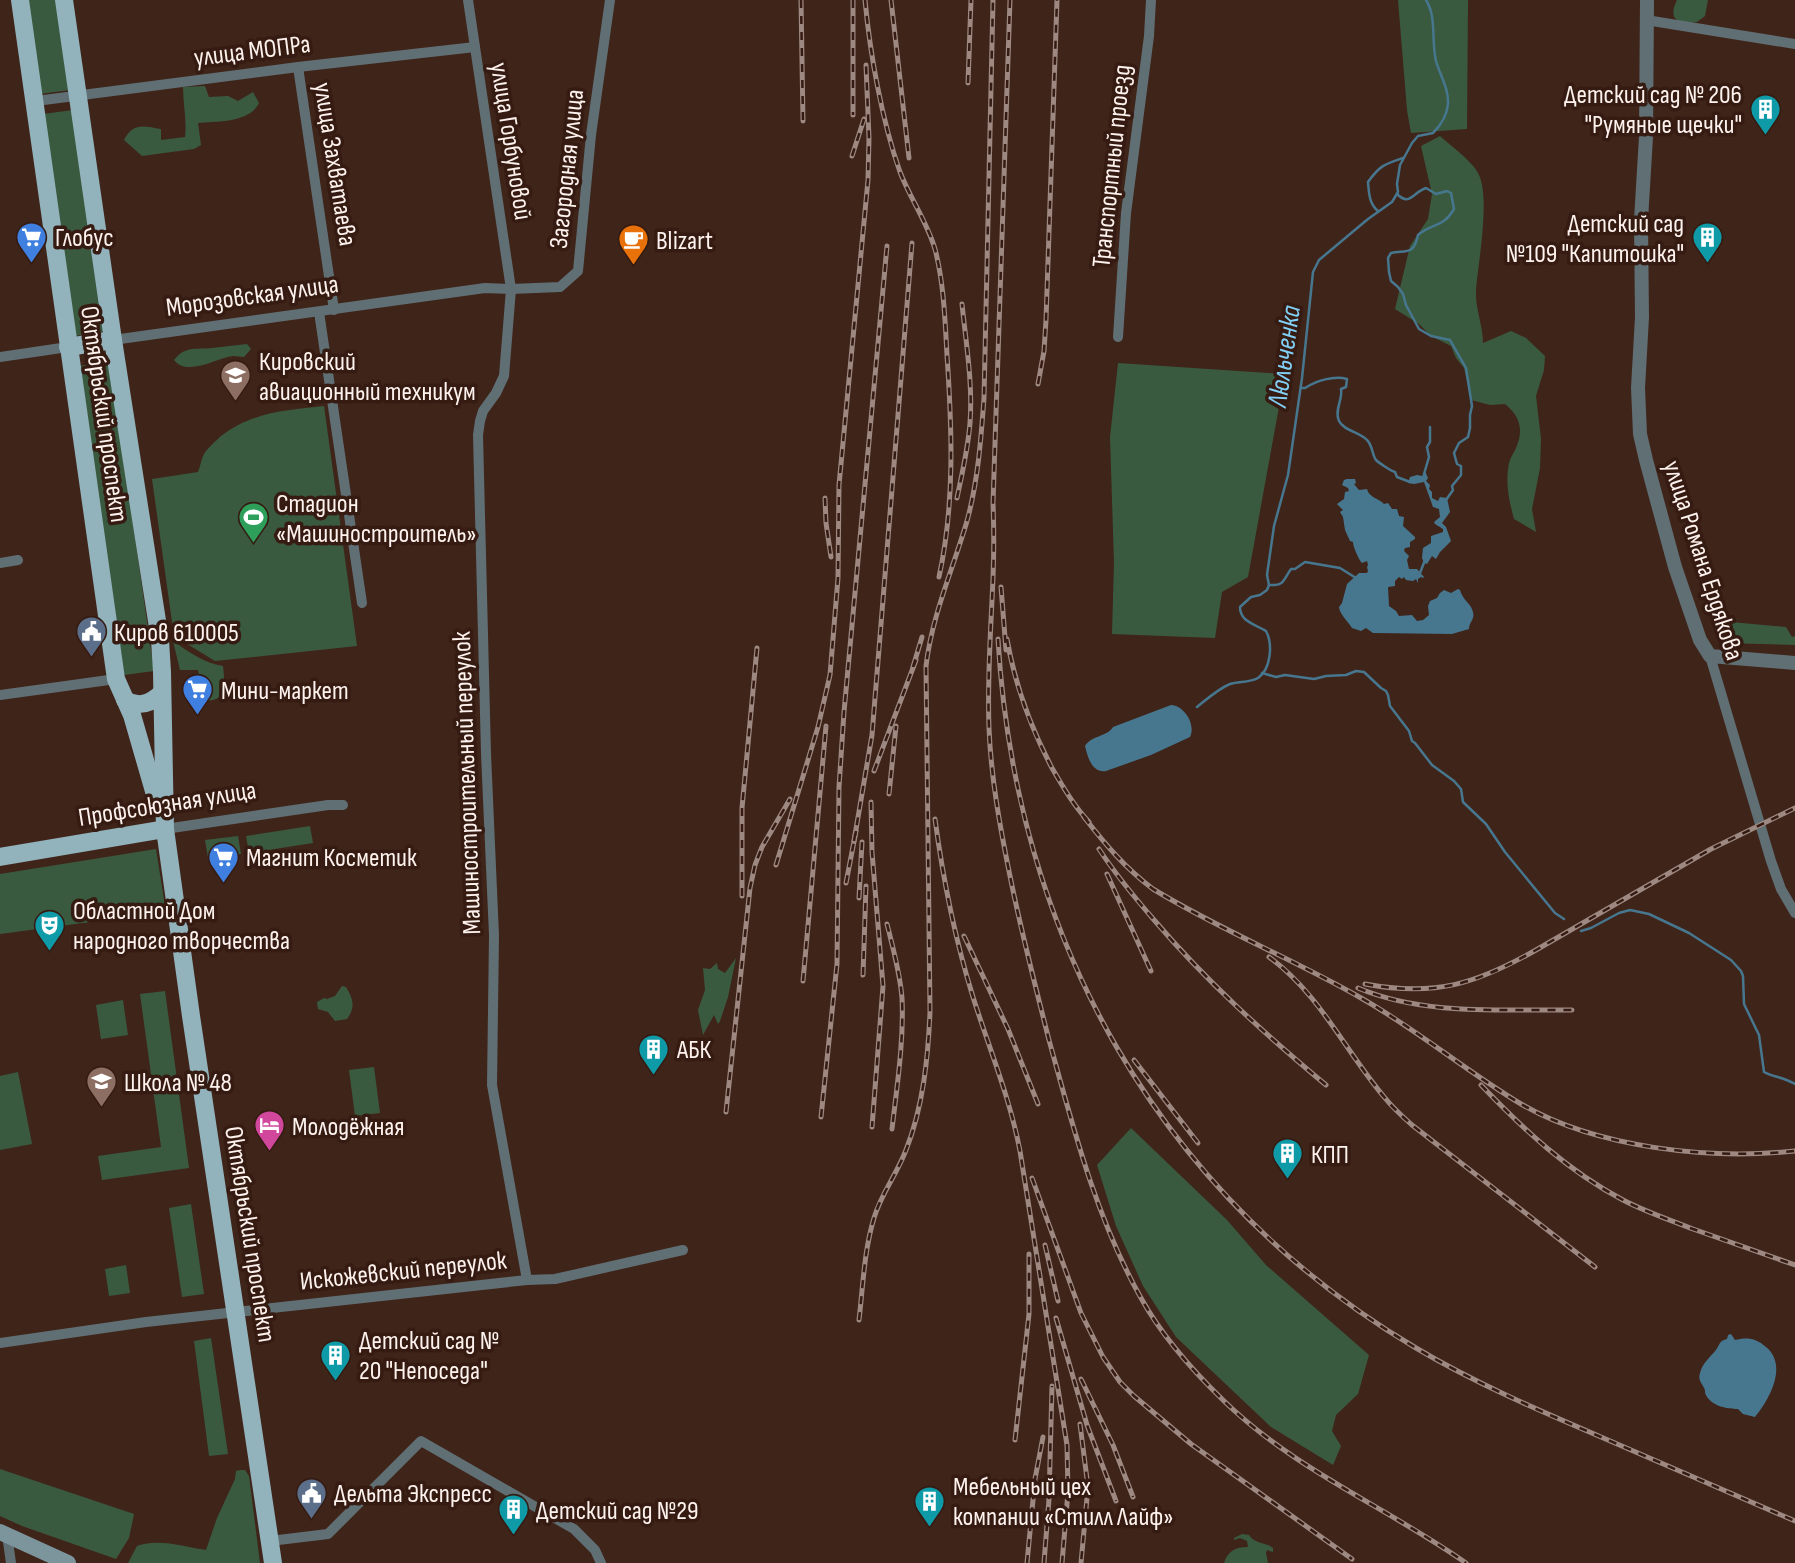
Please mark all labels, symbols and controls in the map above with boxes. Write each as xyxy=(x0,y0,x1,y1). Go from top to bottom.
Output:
street label: улица МОПРа xyxy=(192,29,312,74)
street label: улица Горбуновой xyxy=(483,60,538,222)
street label: Транспортный проезд xyxy=(1086,63,1139,269)
street label: улица Захватаева xyxy=(306,80,363,248)
place label: Детский сад № 206 "Румяные щечки" xyxy=(1564,80,1742,141)
street label: Загородная улица xyxy=(544,88,591,250)
building icon: Детский сад № 206 "Румяные щечки" xyxy=(1748,92,1782,136)
place label: Детский сад №109 "Капитошка" xyxy=(1506,209,1684,270)
supermarket icon: Глобус xyxy=(15,220,49,264)
building icon: Детский сад №109 "Капитошка" xyxy=(1690,221,1724,265)
place label: Глобус xyxy=(55,223,114,254)
cafe icon: Blizart xyxy=(616,223,650,267)
place label: Blizart xyxy=(656,226,713,257)
street label: Морозовская улица xyxy=(164,269,340,324)
water label: Люльченка xyxy=(1261,303,1308,410)
street label: Октябрьский проспект xyxy=(73,304,134,524)
place label: Кировский авиационный техникум xyxy=(259,347,476,408)
school or university icon: Кировский авиационный техникум xyxy=(219,359,253,403)
street label: улица Романа Ердякова xyxy=(1656,457,1749,664)
place label: Стадион «Машиностроитель» xyxy=(276,489,477,550)
sports icon: Стадион «Машиностроитель» xyxy=(236,501,270,545)
public building icon: Киров 610005 xyxy=(74,615,108,659)
place label: Киров 610005 xyxy=(114,618,239,649)
street label: Машиностроительный переулок xyxy=(447,631,488,935)
supermarket icon: Мини-маркет xyxy=(181,673,215,717)
place label: Мини-маркет xyxy=(221,676,349,707)
street label: Профсоюзная улица xyxy=(76,775,258,834)
supermarket icon: Магнит Косметик xyxy=(206,840,240,884)
place label: Магнит Косметик xyxy=(246,843,417,874)
place label: Областной Дом народного творчества xyxy=(73,896,290,957)
theatre icon: Областной Дом народного творчества xyxy=(33,908,67,952)
building icon: АБК xyxy=(637,1032,671,1076)
place label: АБК xyxy=(676,1035,712,1066)
school or university icon: Школа № 48 xyxy=(84,1065,118,1109)
place label: Школа № 48 xyxy=(124,1068,232,1099)
hotel icon: Молодёжная xyxy=(252,1109,286,1153)
place label: Молодёжная xyxy=(292,1112,405,1143)
street label: Октябрьский проспект xyxy=(217,1124,282,1344)
building icon: КПП xyxy=(1271,1137,1305,1181)
place label: КПП xyxy=(1311,1140,1349,1171)
street label: Искожевский переулок xyxy=(298,1245,508,1298)
place label: Детский сад № 20 "Непоседа" xyxy=(359,1326,499,1387)
building icon: Детский сад № 20 "Непоседа" xyxy=(319,1338,353,1382)
place label: Мебельный цех компании «Стилл Лайф» xyxy=(953,1472,1173,1533)
public building icon: Дельта Экспресс xyxy=(294,1476,328,1520)
place label: Дельта Экспресс xyxy=(334,1479,492,1510)
building icon: Мебельный цех компании «Стилл Лайф» xyxy=(913,1484,947,1528)
building icon: Детский сад №29 xyxy=(496,1493,530,1537)
place label: Детский сад №29 xyxy=(536,1496,698,1527)

